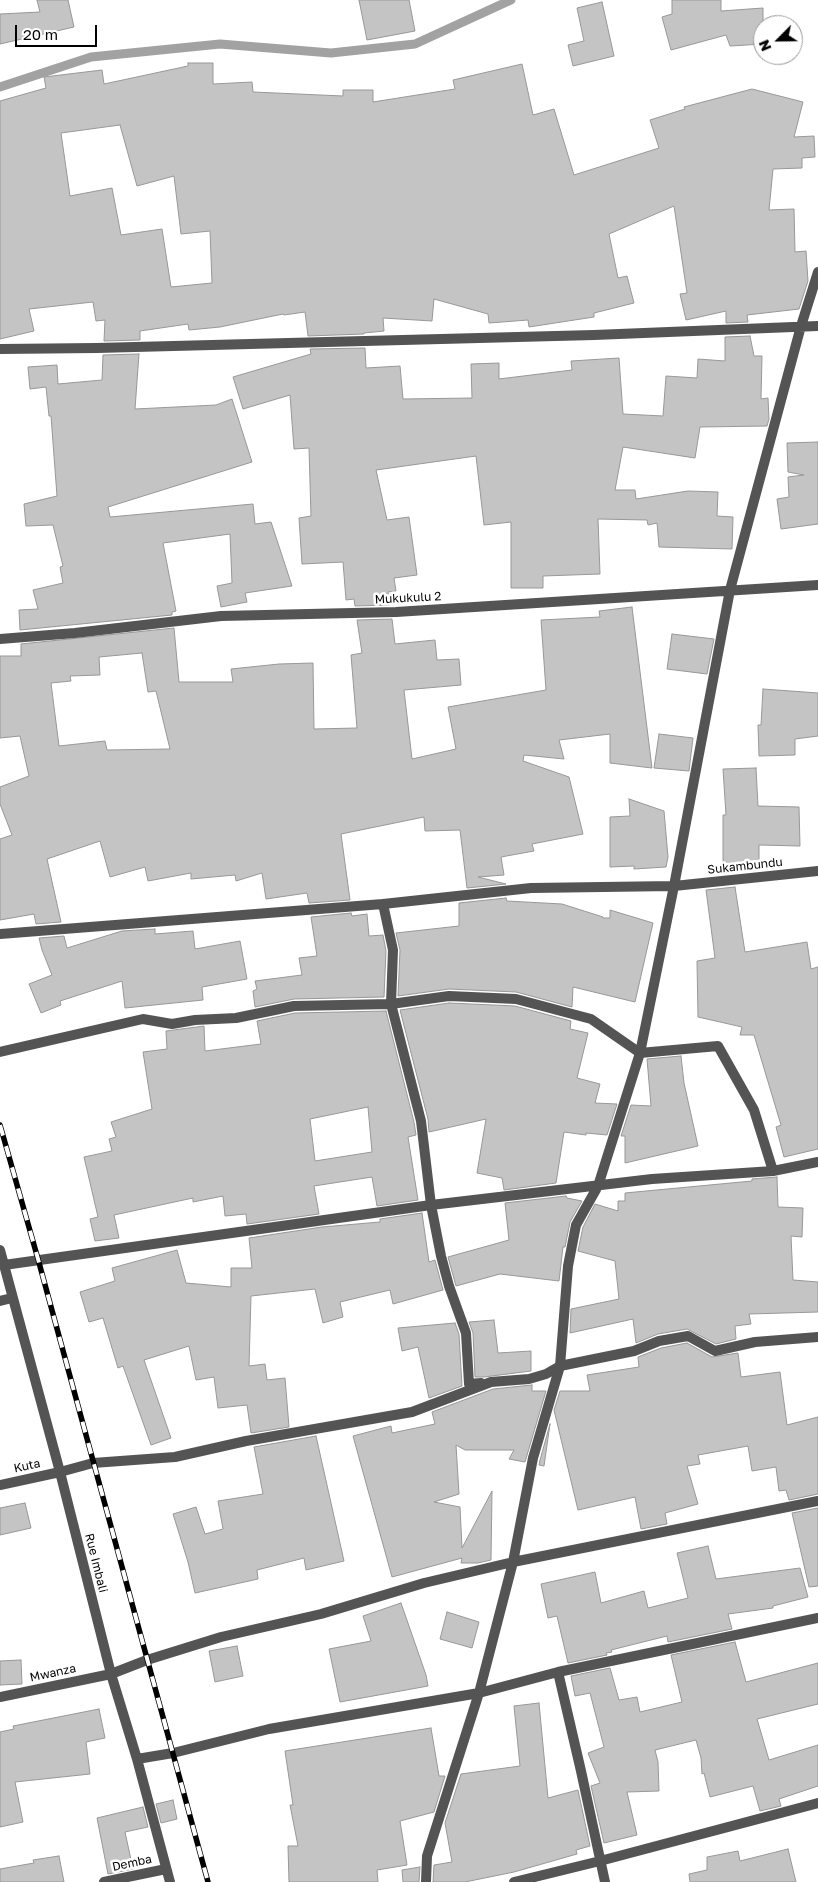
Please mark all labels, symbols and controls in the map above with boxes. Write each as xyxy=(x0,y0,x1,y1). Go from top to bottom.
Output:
scale bar xyxy=(18,15,100,47)
north arrow xyxy=(753,15,803,65)
text: 20 m xyxy=(23,25,58,43)
text: N xyxy=(755,37,775,54)
street label: Mukukulu 2 xyxy=(374,589,442,607)
street label: Sukambundu xyxy=(707,855,783,877)
street label: Kuta xyxy=(12,1456,42,1476)
street label: Rue Imbali xyxy=(82,1532,110,1594)
street label: Mwanza xyxy=(29,1661,77,1685)
street label: Demba xyxy=(111,1852,153,1874)

